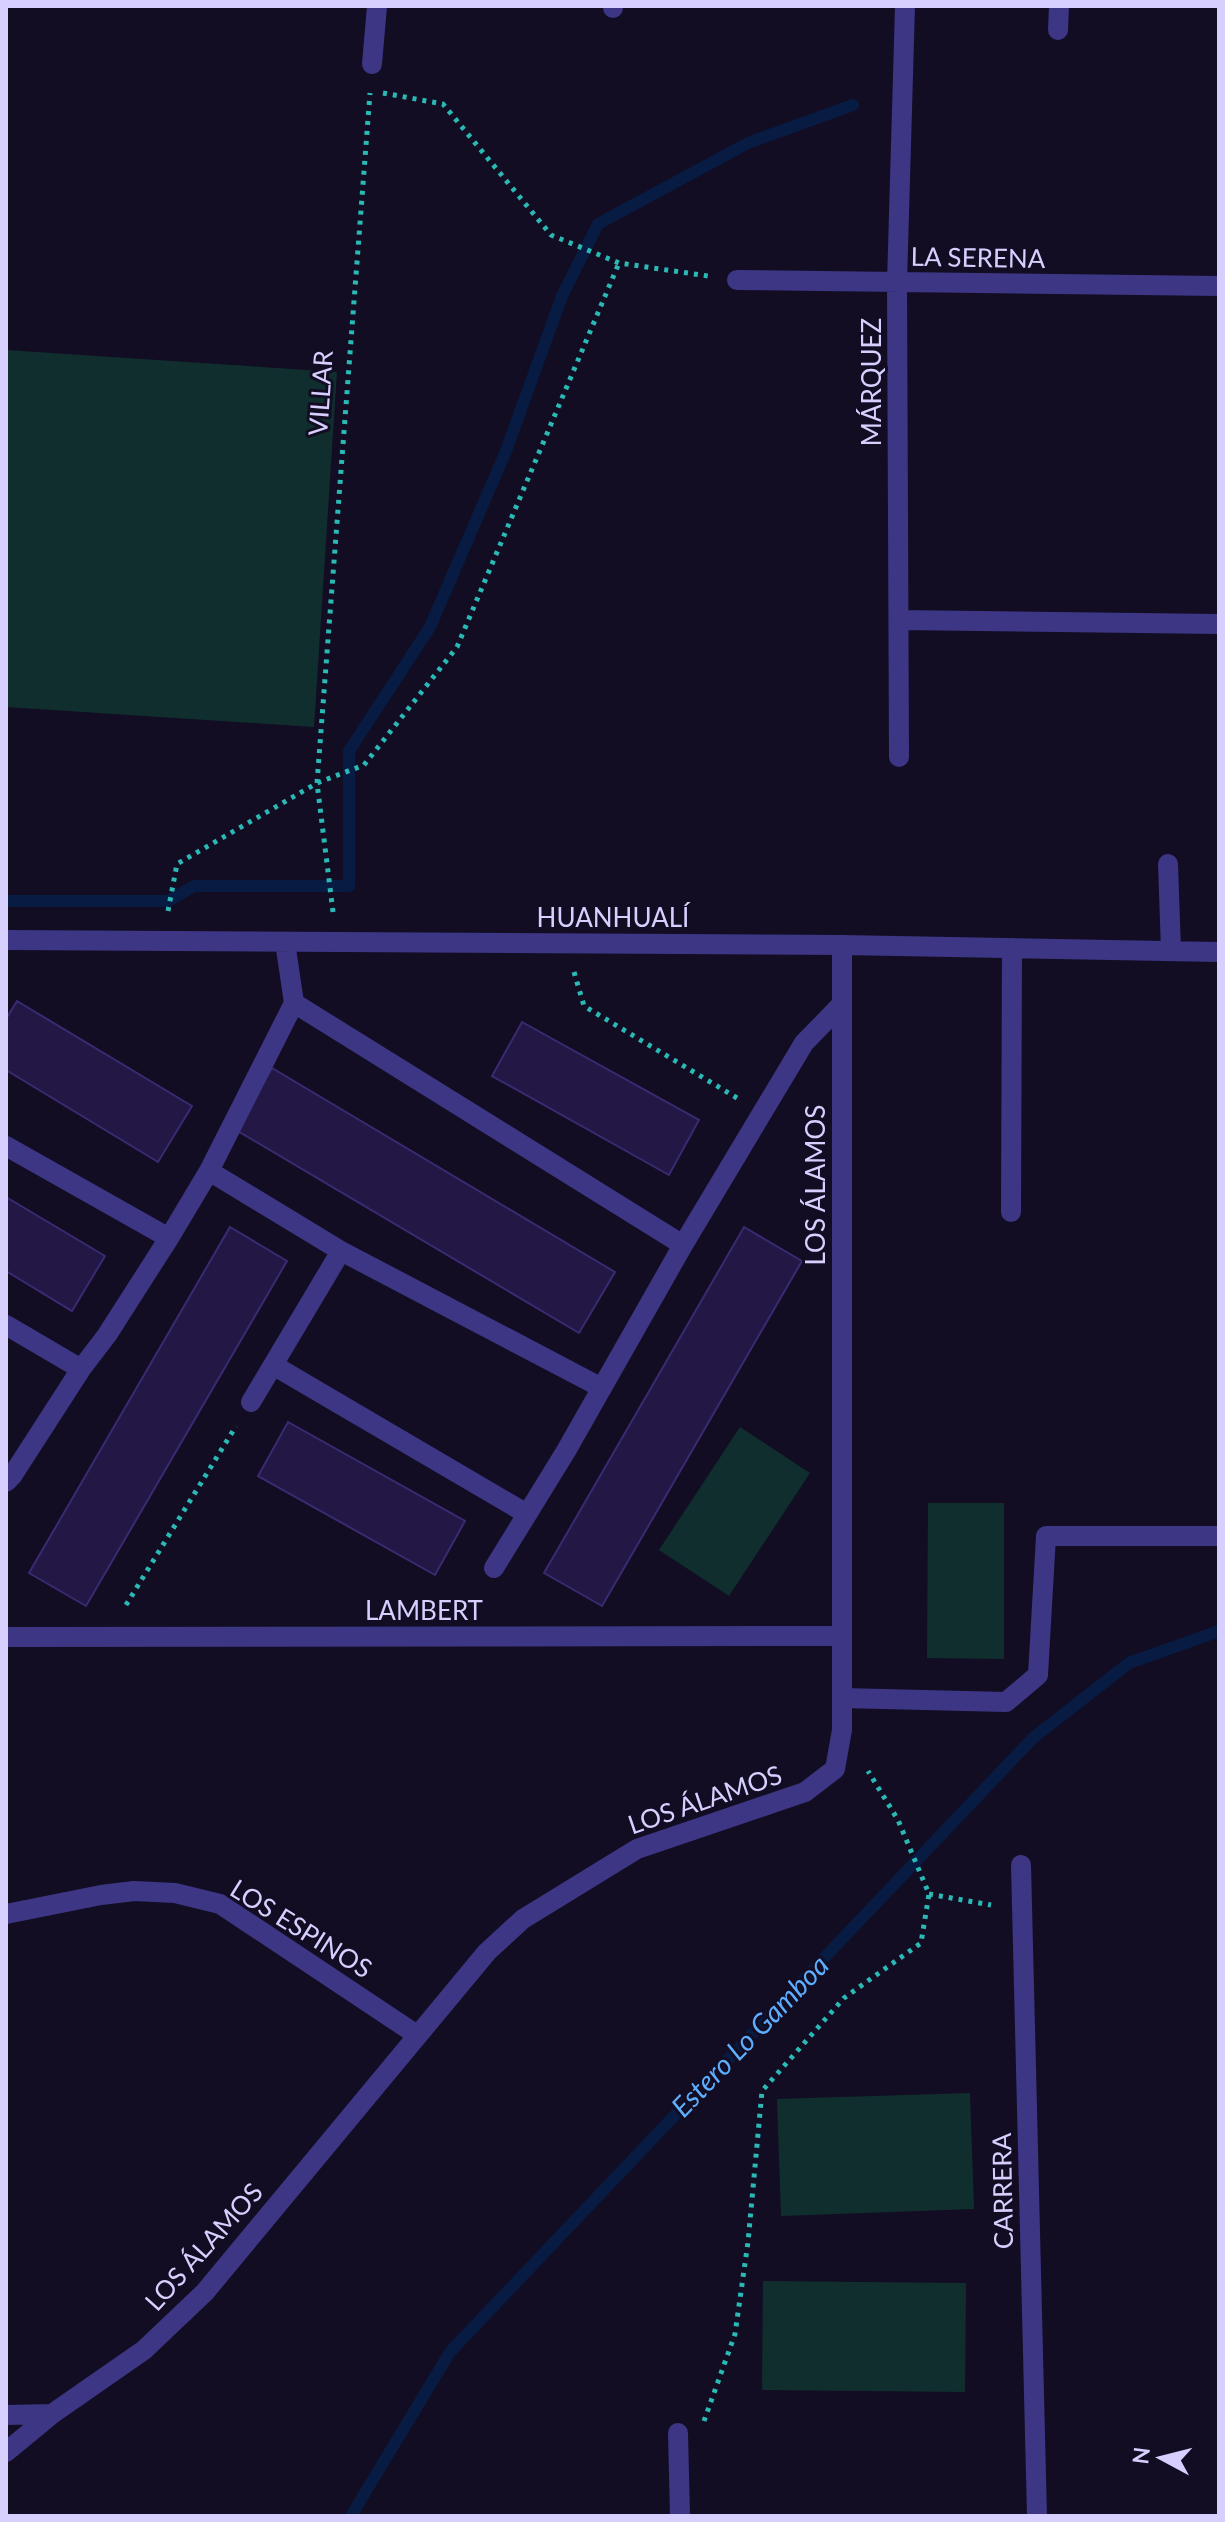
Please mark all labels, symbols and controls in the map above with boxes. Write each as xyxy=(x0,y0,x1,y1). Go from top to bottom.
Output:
street label: LA SERENA xyxy=(910,240,1046,274)
street label: MÁRQUEZ xyxy=(855,318,887,446)
street label: VILLAR xyxy=(301,348,339,437)
street label: HUANHUALÍ xyxy=(537,901,691,933)
street label: LOS ÁLAMOS xyxy=(799,1105,831,1265)
street label: LAMBERT xyxy=(365,1594,483,1626)
street label: LOS ÁLAMOS xyxy=(623,1758,786,1840)
street label: LOS ESPINOS xyxy=(225,1872,378,1984)
water label: Estero Lo Gamboa xyxy=(664,1947,835,2123)
street label: CARRERA xyxy=(985,2132,1019,2250)
street label: LOS ÁLAMOS xyxy=(138,2176,269,2317)
north arrow xyxy=(1121,2418,1201,2498)
text: N xyxy=(1126,2445,1155,2466)

